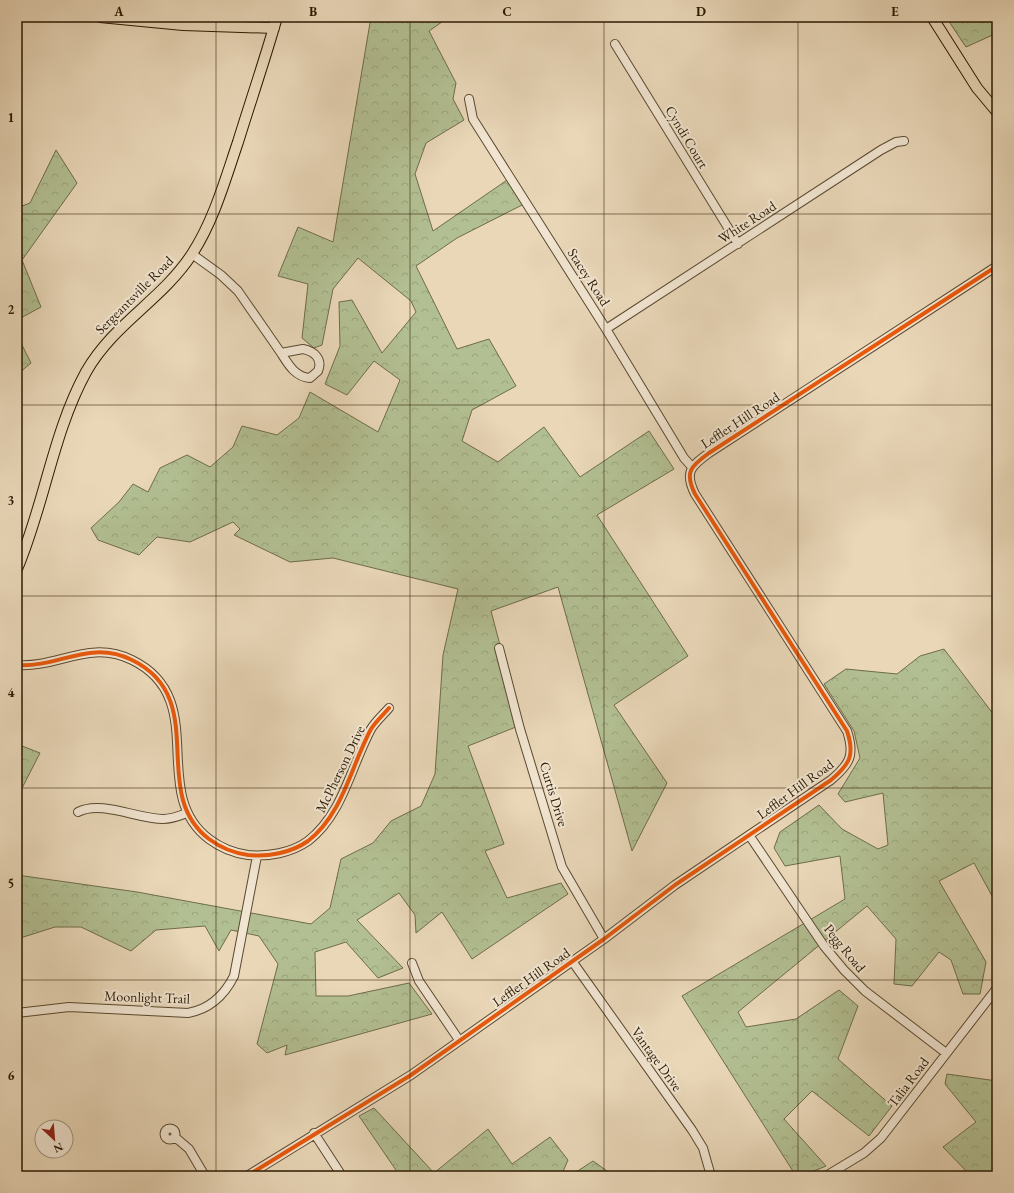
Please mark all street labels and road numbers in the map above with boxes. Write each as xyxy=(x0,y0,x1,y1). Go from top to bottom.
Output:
street label: Cyndi Court xyxy=(661,102,713,172)
street label: White Road xyxy=(715,196,780,247)
street label: Stacey Road xyxy=(564,245,615,310)
street label: Sergeantsville Road xyxy=(91,251,178,338)
street label: Leffler Hill Road xyxy=(697,387,784,452)
street label: McPherson Drive xyxy=(311,722,369,815)
street label: Leffler Hill Road xyxy=(753,754,838,823)
street label: Curtis Drive xyxy=(536,759,573,829)
street label: Pegg Road xyxy=(820,920,870,976)
street label: Leffler Hill Road xyxy=(489,943,574,1010)
street label: Moonlight Trail xyxy=(104,987,191,1008)
street label: Vantage Drive xyxy=(628,1023,687,1095)
street label: Talia Road xyxy=(883,1053,933,1111)

